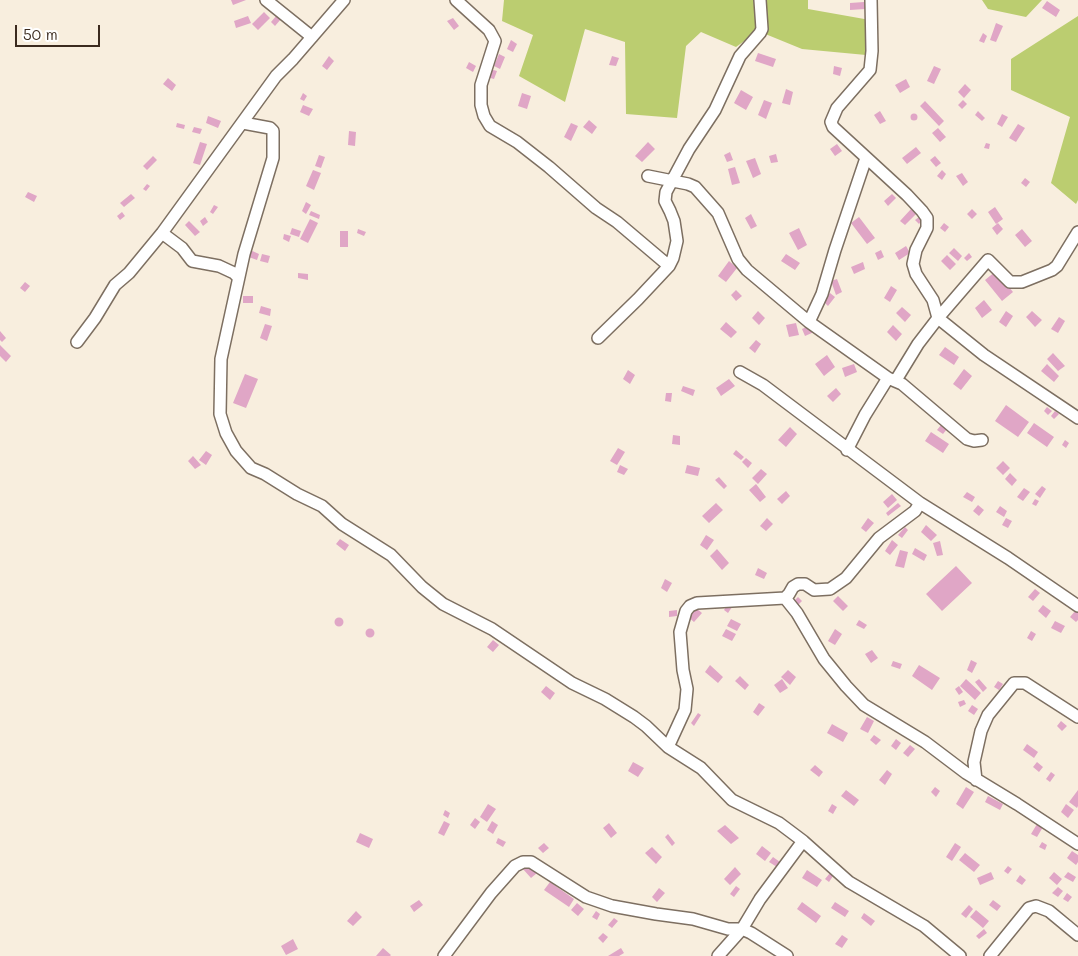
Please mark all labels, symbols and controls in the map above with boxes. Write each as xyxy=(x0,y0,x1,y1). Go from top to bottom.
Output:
scale bar xyxy=(18,15,102,47)
text: 50 m xyxy=(23,24,58,44)

